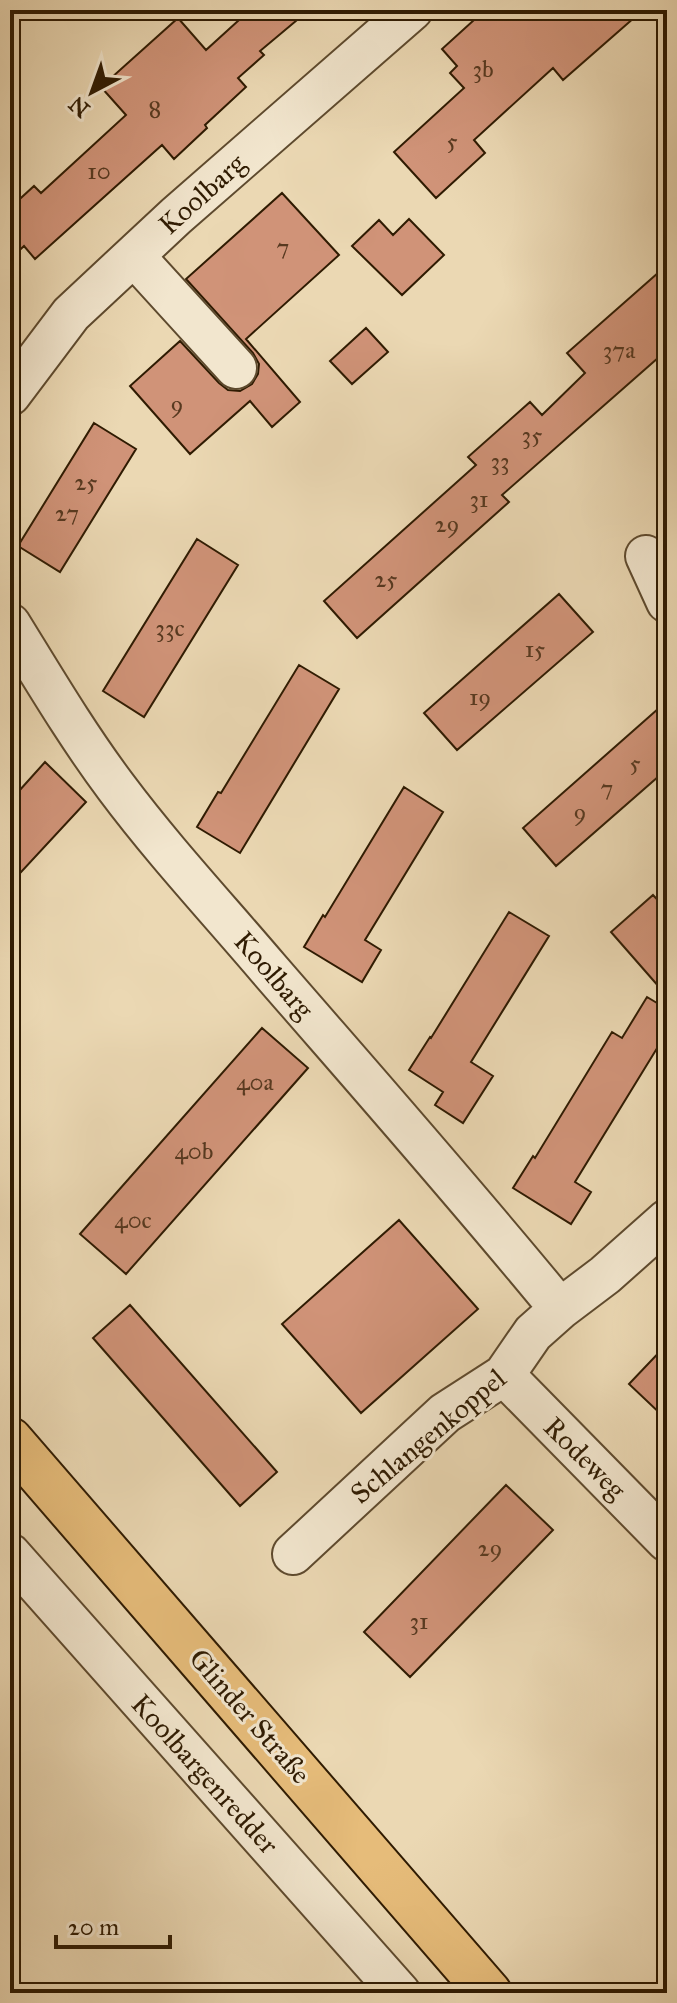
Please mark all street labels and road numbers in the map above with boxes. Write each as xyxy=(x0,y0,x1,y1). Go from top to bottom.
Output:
street label: Koolbarg xyxy=(151,145,253,242)
street label: Koolbarg xyxy=(226,924,322,1027)
street label: Schlangenkoppel xyxy=(343,1361,513,1511)
street label: Rodeweg xyxy=(536,1409,634,1507)
street label: Glinder Straße xyxy=(182,1641,318,1791)
street label: Koolbargenredder xyxy=(124,1687,286,1862)

